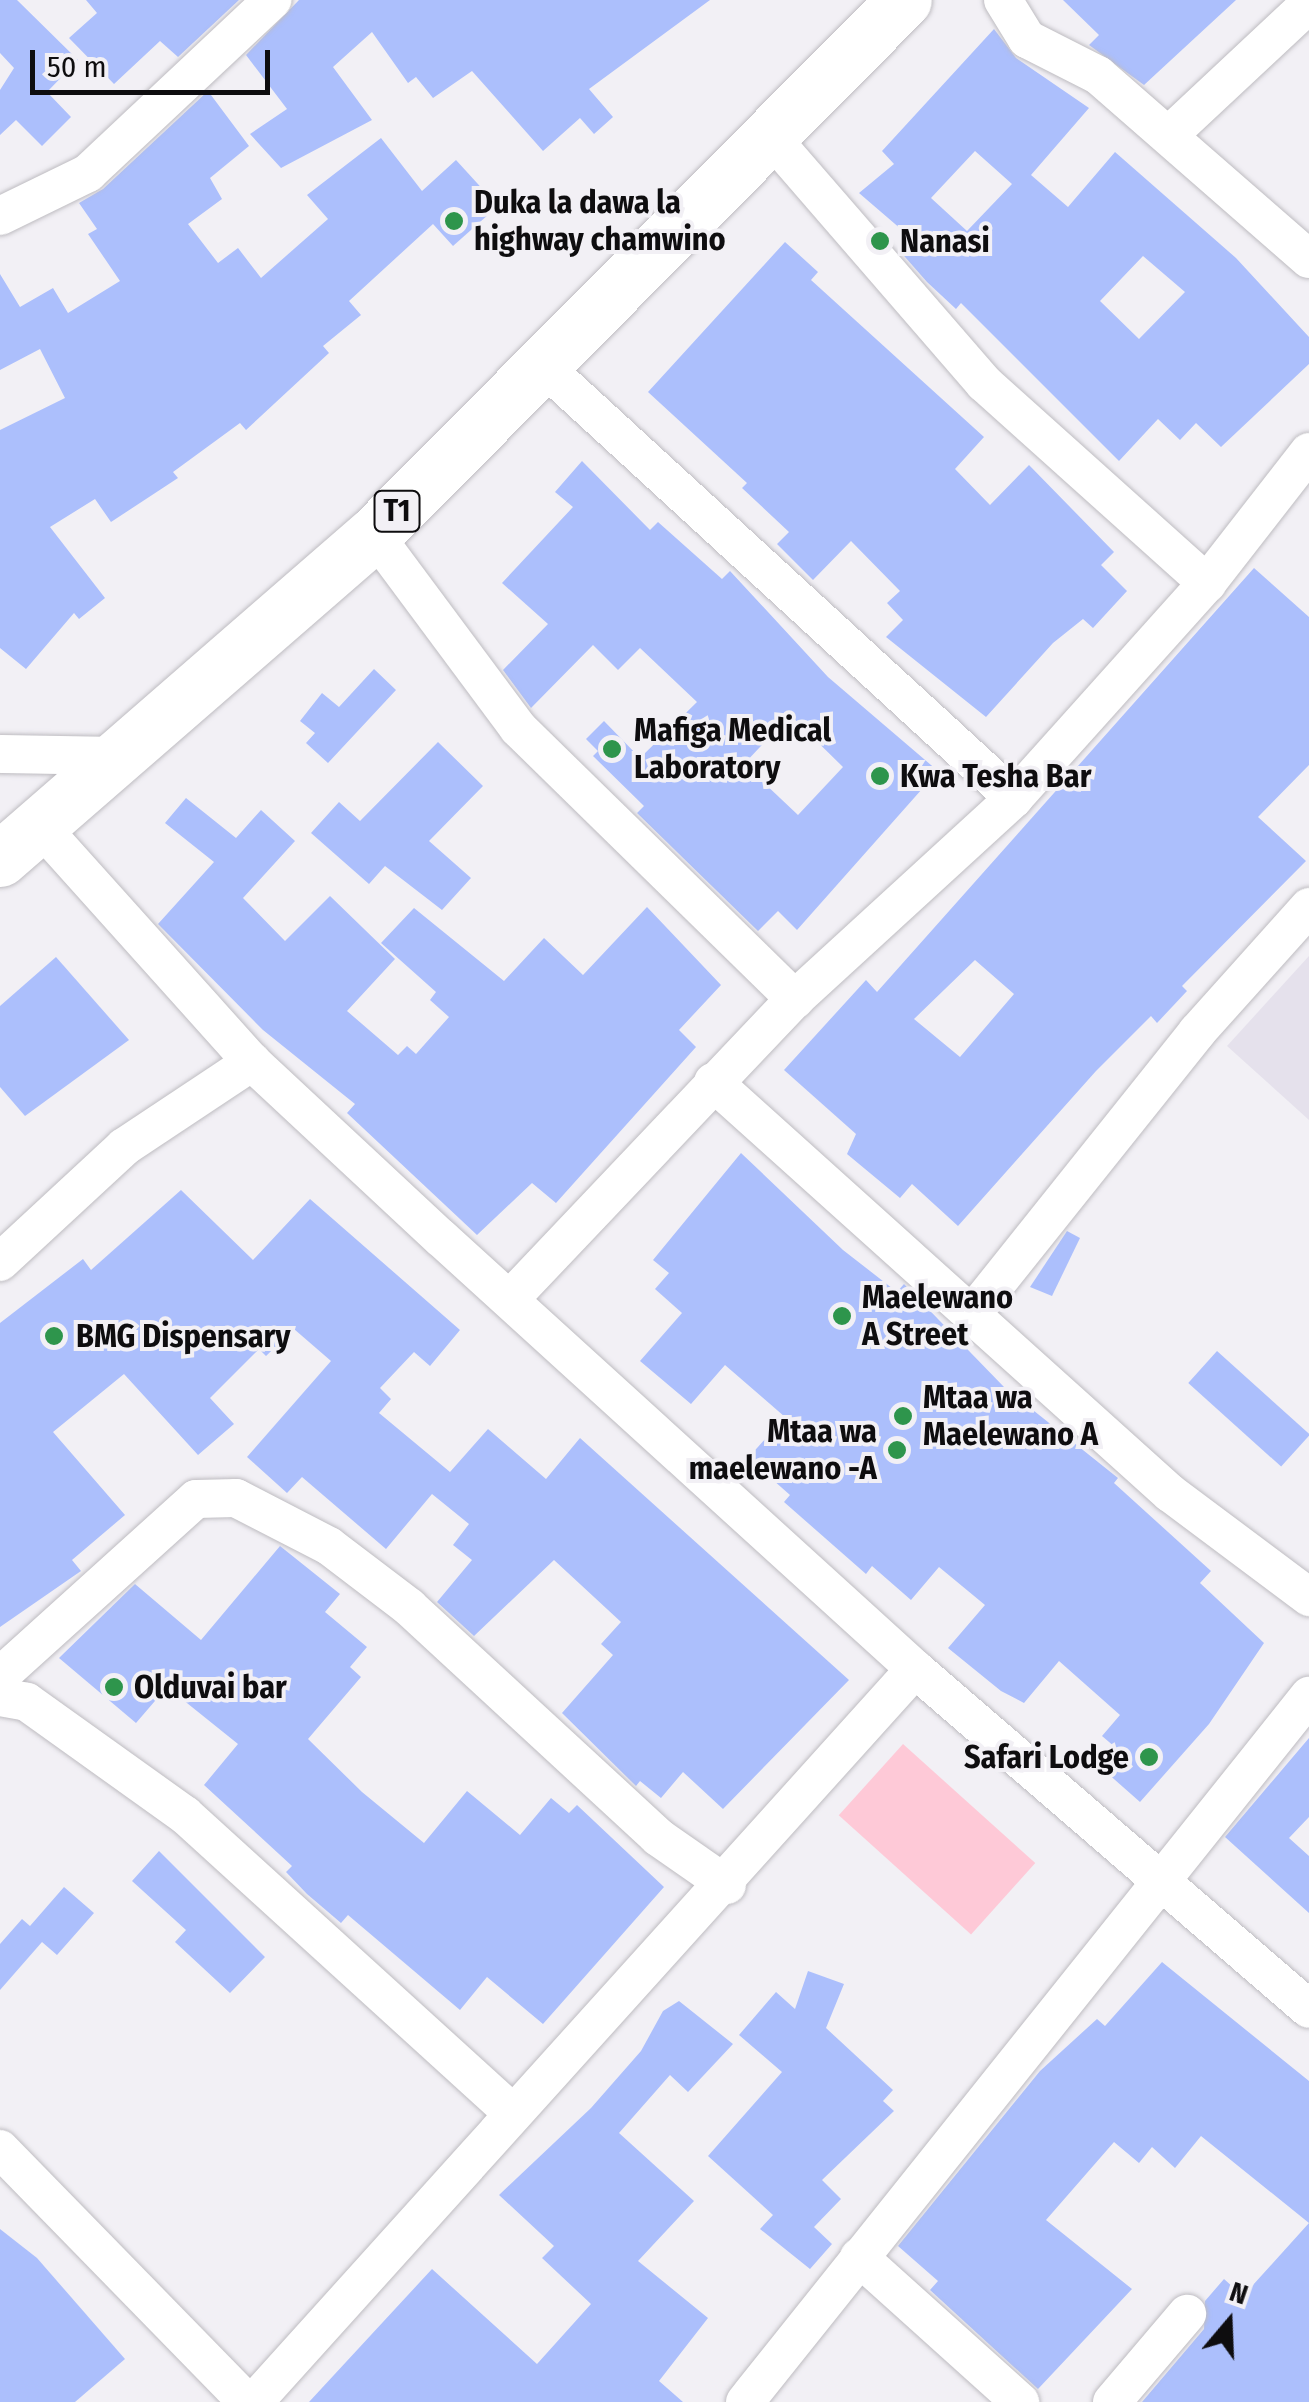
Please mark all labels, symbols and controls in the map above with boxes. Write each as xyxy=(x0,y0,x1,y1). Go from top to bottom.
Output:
scale bar xyxy=(35,30,275,92)
text: 50 m xyxy=(47,49,107,85)
place label: Duka la dawa la highway chamwino xyxy=(474,184,726,259)
marker: Duka la dawa la highway chamwino xyxy=(443,210,465,232)
place label: Nanasi xyxy=(900,222,990,260)
marker: Nanasi xyxy=(869,230,891,252)
road number: T1 xyxy=(372,486,422,536)
place label: Mafiga Medical Laboratory xyxy=(634,712,831,787)
marker: Mafiga Medical Laboratory xyxy=(599,736,625,762)
place label: Kwa Tesha Bar xyxy=(900,757,1091,795)
marker: Kwa Tesha Bar xyxy=(869,765,891,787)
place label: Maelewano A Street xyxy=(862,1279,1013,1354)
marker: Maelewano A Street xyxy=(831,1305,853,1327)
place label: BMG Dispensary xyxy=(76,1317,291,1355)
marker: BMG Dispensary xyxy=(41,1323,67,1349)
place label: Mtaa wa Maelewano A xyxy=(923,1379,1098,1454)
marker: Mtaa wa Maelewano A xyxy=(892,1405,914,1427)
place label: Mtaa wa maelewano -A xyxy=(689,1413,877,1488)
marker: Mtaa wa maelewano -A xyxy=(886,1439,908,1461)
place label: Olduvai bar xyxy=(134,1668,287,1706)
marker: Olduvai bar xyxy=(103,1676,125,1698)
place label: Safari Lodge xyxy=(964,1738,1129,1776)
marker: Safari Lodge xyxy=(1138,1746,1160,1768)
north arrow xyxy=(1179,2272,1279,2372)
text: N xyxy=(1226,2275,1252,2311)

